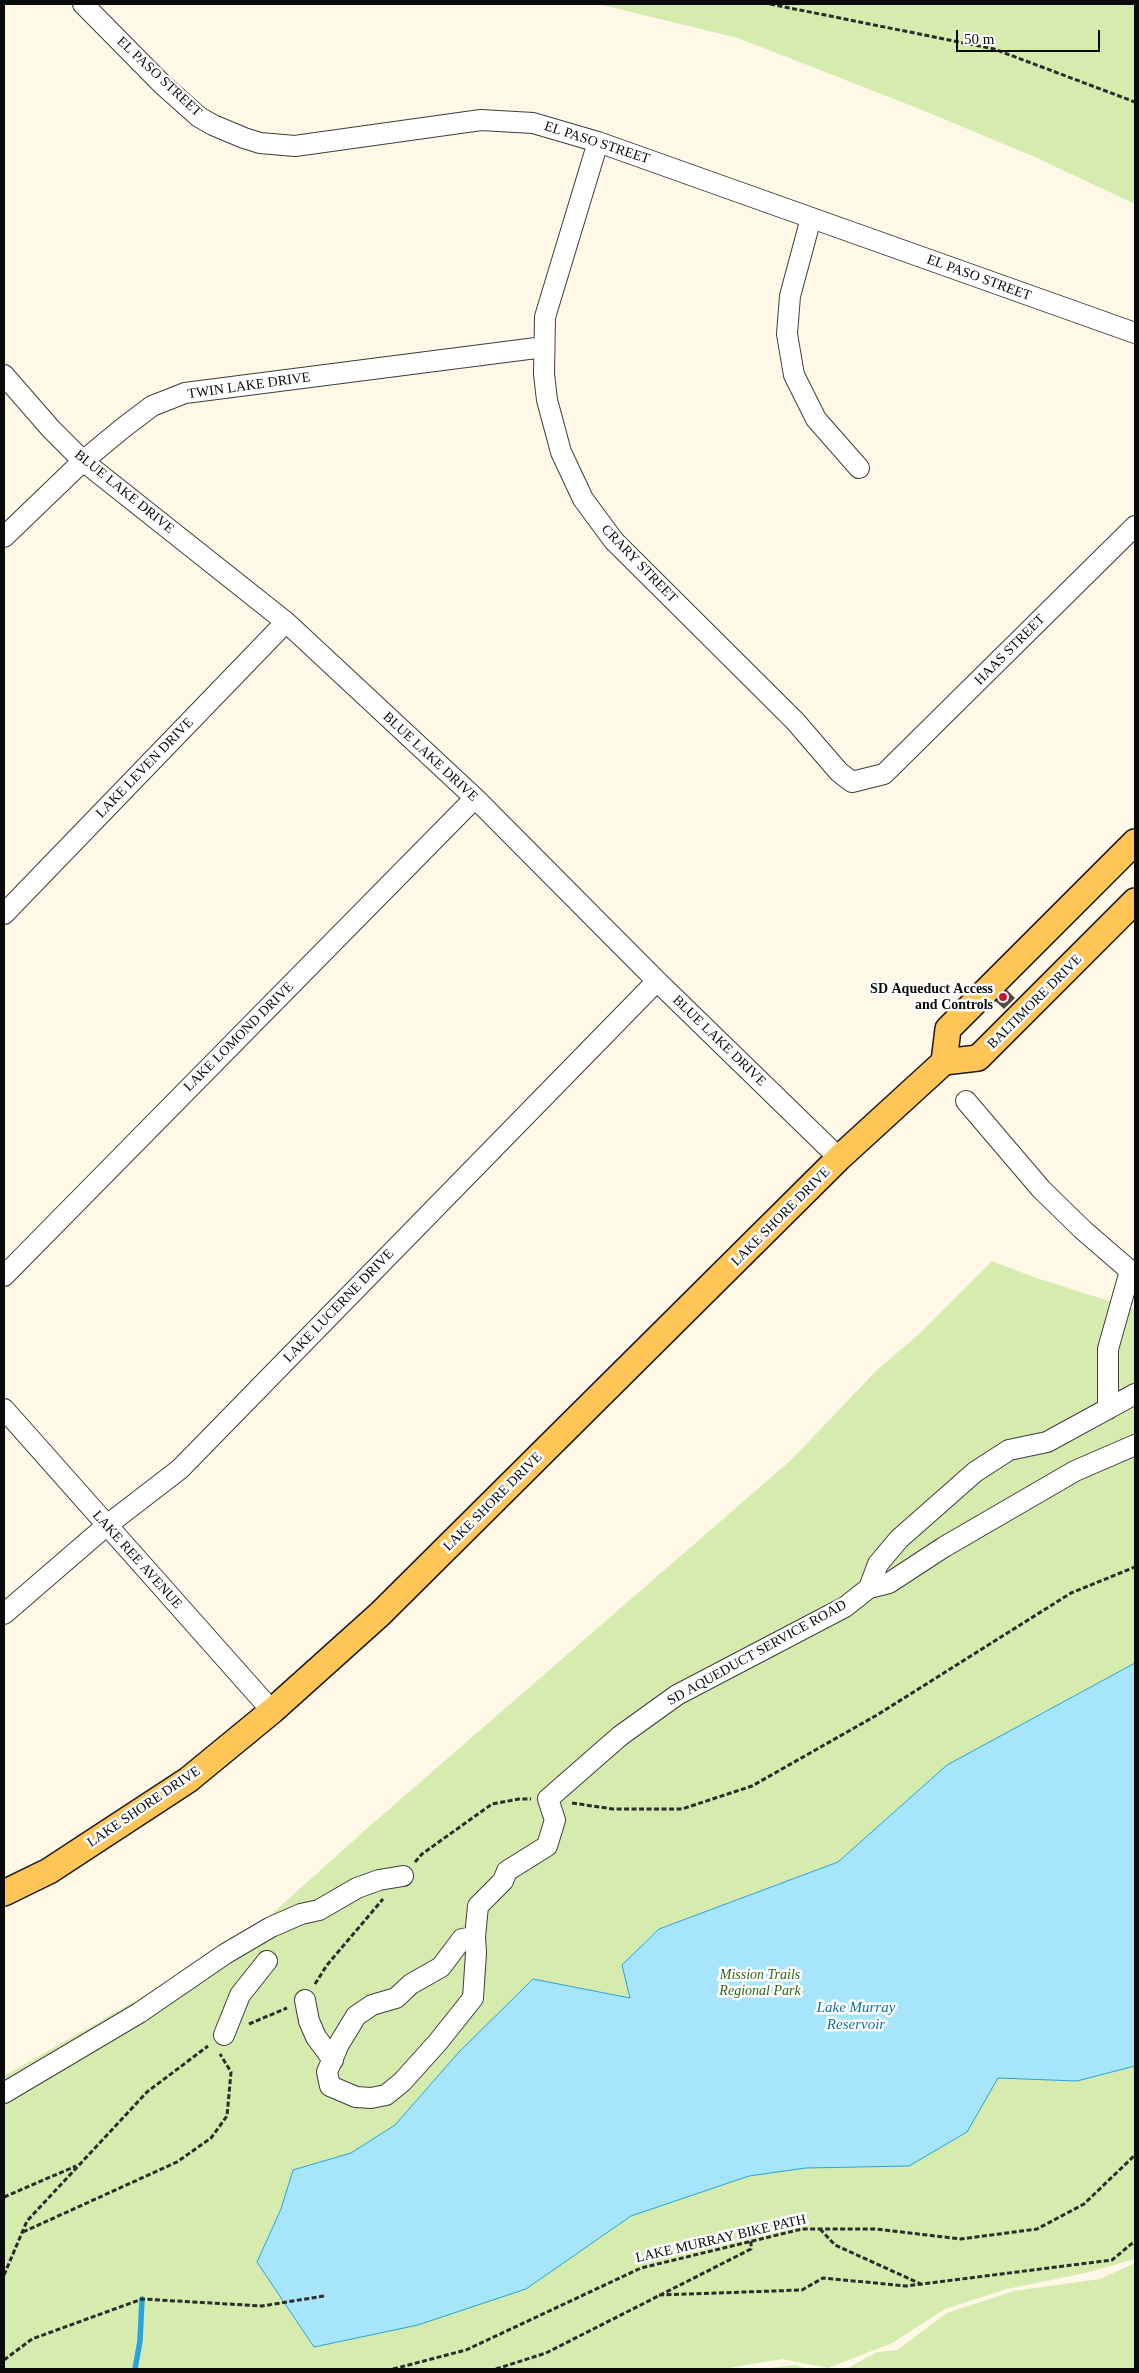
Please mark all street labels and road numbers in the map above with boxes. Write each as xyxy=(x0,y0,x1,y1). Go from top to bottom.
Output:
street label: EL PASO STREET xyxy=(113,33,205,121)
street label: EL PASO STREET xyxy=(542,118,652,168)
street label: EL PASO STREET xyxy=(924,251,1034,305)
street label: TWIN LAKE DRIVE xyxy=(187,369,311,403)
street label: BLUE LAKE DRIVE xyxy=(71,447,177,537)
street label: CRARY STREET xyxy=(597,521,681,607)
street label: HAAS STREET xyxy=(971,611,1049,689)
street label: BLUE LAKE DRIVE xyxy=(379,709,481,805)
street label: LAKE LEVEN DRIVE xyxy=(93,714,197,822)
street label: BALTIMORE DRIVE xyxy=(984,951,1086,1053)
street label: LAKE LOMOND DRIVE xyxy=(181,979,297,1095)
street label: BLUE LAKE DRIVE xyxy=(669,992,769,1090)
street label: LAKE SHORE DRIVE xyxy=(728,1164,834,1270)
street label: LAKE LUCERNE DRIVE xyxy=(280,1246,398,1366)
street label: LAKE SHORE DRIVE xyxy=(440,1449,546,1555)
street label: LAKE REE AVENUE xyxy=(88,1507,186,1613)
street label: SD AQUEDUCT SERVICE ROAD xyxy=(664,1597,850,1709)
street label: LAKE SHORE DRIVE xyxy=(84,1763,204,1851)
street label: LAKE MURRAY BIKE PATH xyxy=(634,2211,808,2267)

